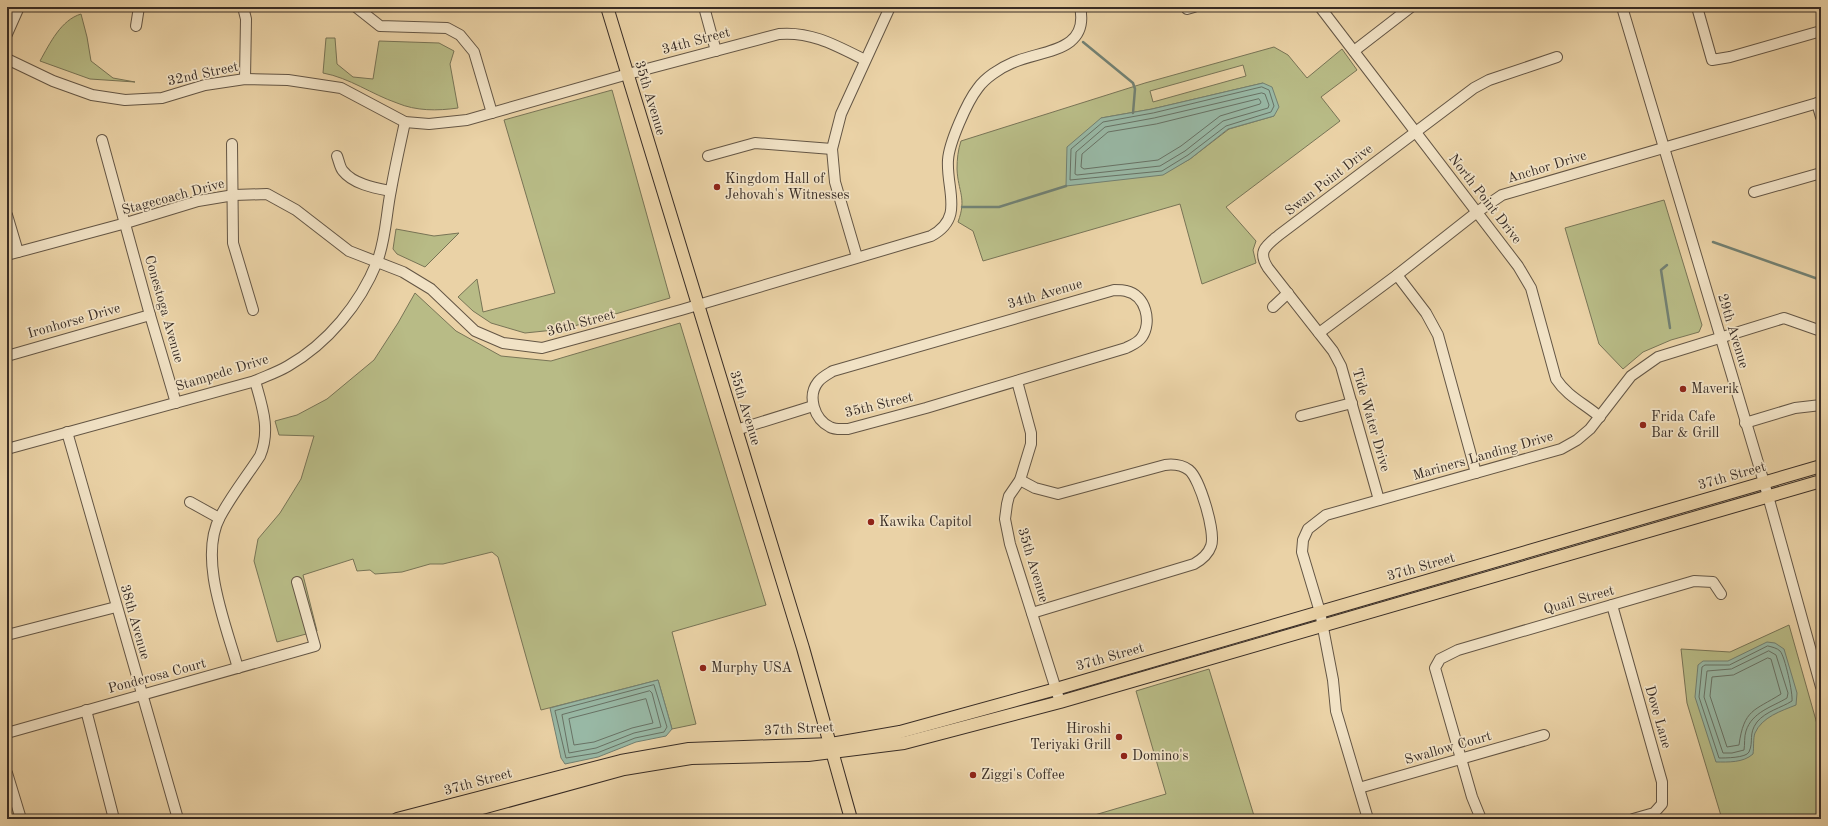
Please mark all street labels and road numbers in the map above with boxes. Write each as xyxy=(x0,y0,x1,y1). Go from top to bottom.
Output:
street label: 34th Street xyxy=(660,25,732,57)
street label: 35th Avenue xyxy=(632,59,668,137)
street label: 32nd Street xyxy=(166,60,240,88)
street label: Swan Point Drive xyxy=(1283,142,1375,218)
street label: Anchor Drive xyxy=(1506,148,1588,186)
street label: North Point Drive xyxy=(1446,152,1524,246)
street label: Stagecoach Drive xyxy=(120,177,226,217)
street label: Conestoga Avenue xyxy=(142,254,186,364)
street label: 34th Avenue xyxy=(1006,277,1084,311)
street label: 29th Avenue xyxy=(1715,292,1751,370)
street label: Ironhorse Drive xyxy=(26,301,122,341)
street label: 36th Street xyxy=(545,307,617,339)
street label: Stampede Drive xyxy=(174,352,270,394)
street label: Tide Water Drive xyxy=(1350,367,1392,473)
street label: 35th Avenue xyxy=(727,369,763,447)
street label: 35th Street xyxy=(843,390,915,420)
street label: Mariners Landing Drive xyxy=(1411,429,1555,483)
street label: 37th Street xyxy=(1697,460,1768,492)
street label: 35th Avenue xyxy=(1015,526,1051,604)
street label: 37th Street xyxy=(1386,551,1457,583)
street label: 38th Avenue xyxy=(118,583,152,661)
street label: Quail Street xyxy=(1542,583,1616,617)
street label: 37th Street xyxy=(1075,641,1146,673)
street label: Ponderosa Court xyxy=(106,656,208,696)
street label: Dove Lane xyxy=(1642,684,1674,750)
street label: 37th Street xyxy=(764,720,834,738)
street label: Swallow Court xyxy=(1403,729,1493,767)
street label: 37th Street xyxy=(442,766,514,798)

